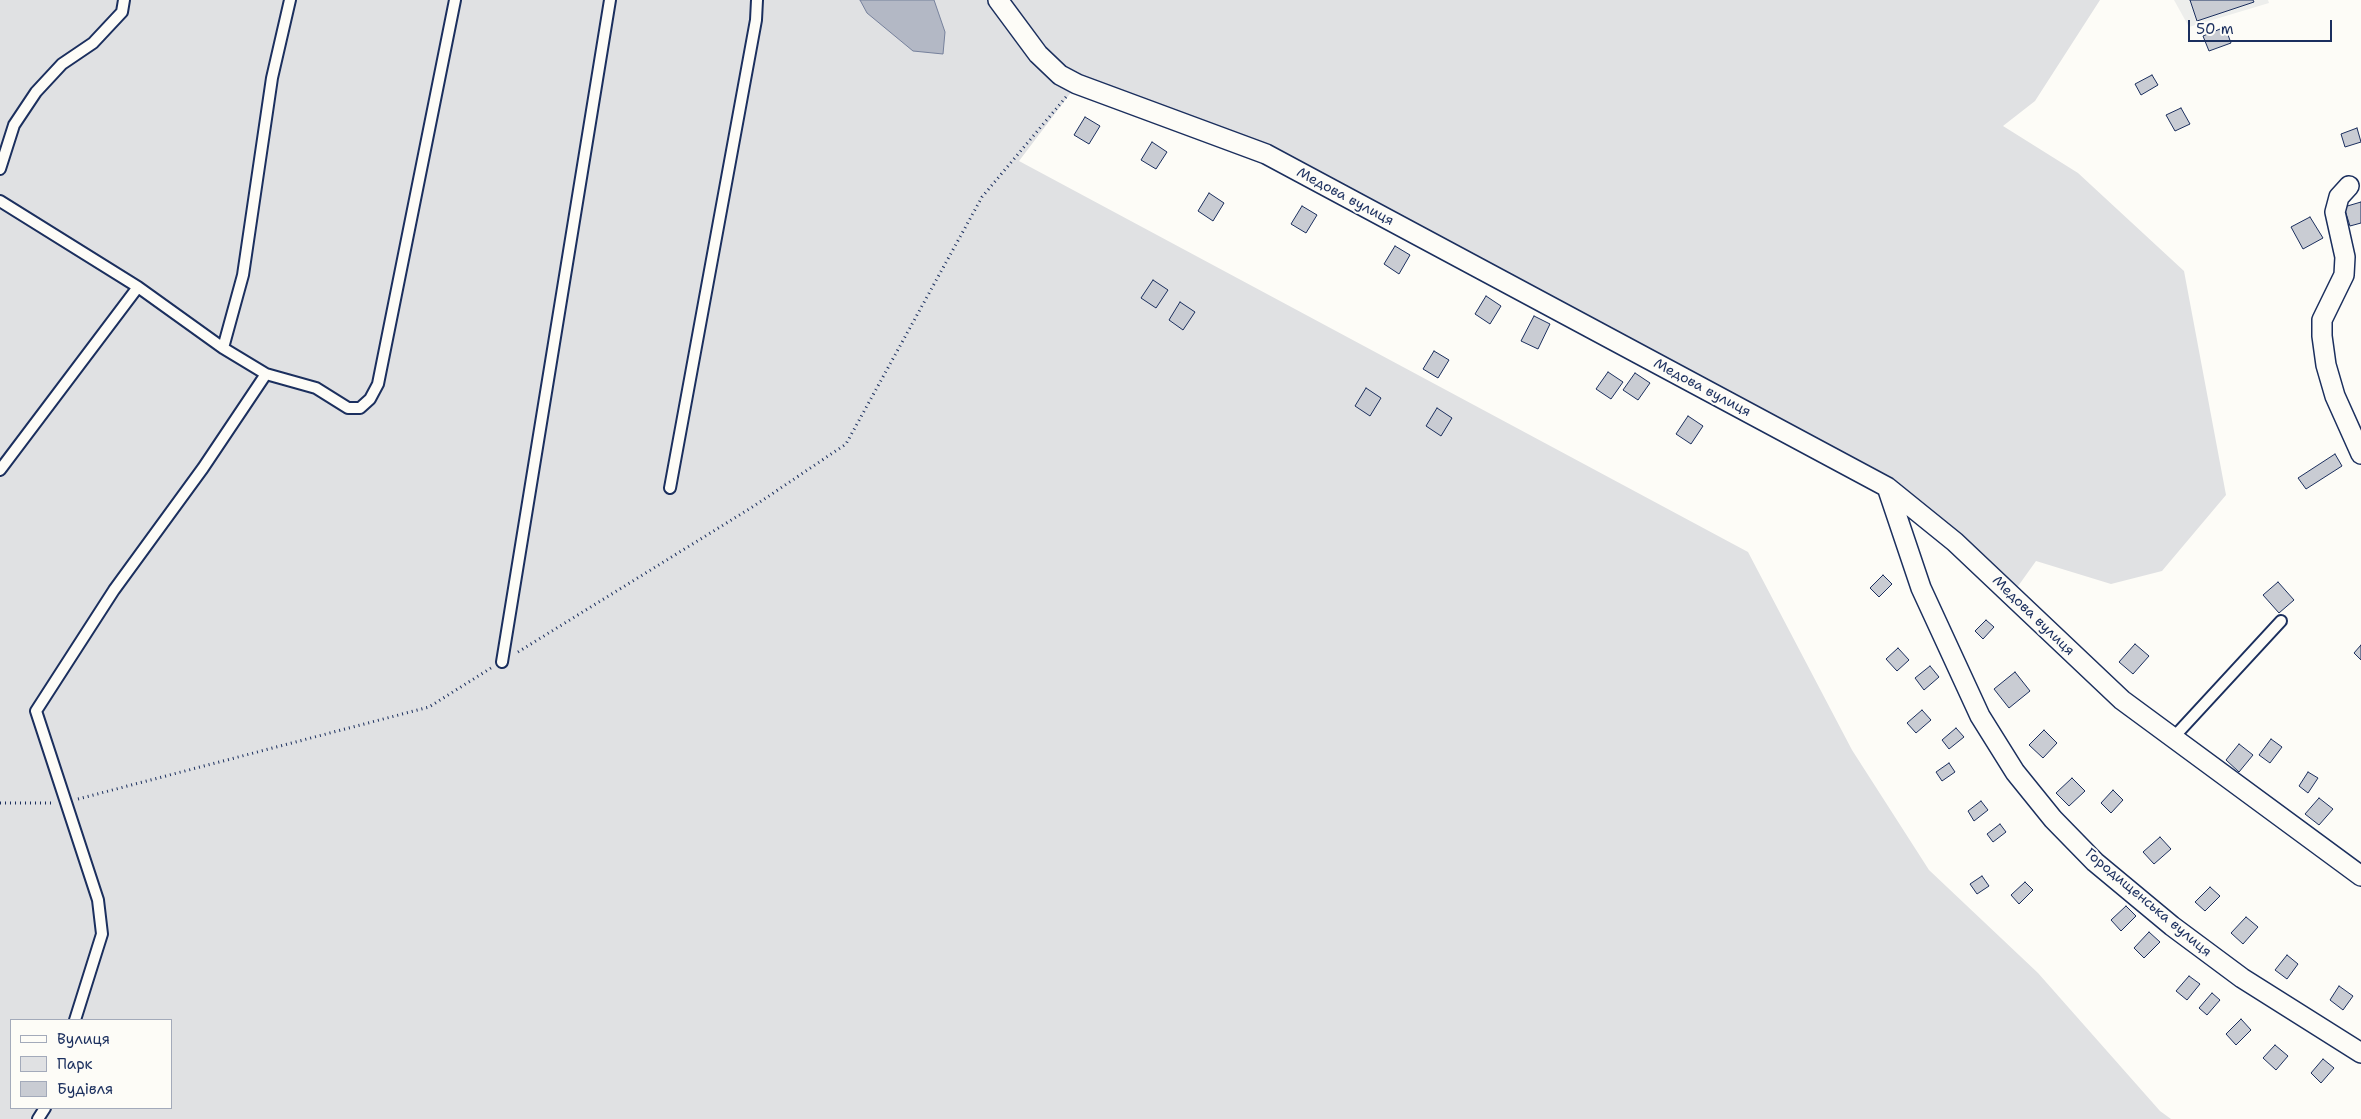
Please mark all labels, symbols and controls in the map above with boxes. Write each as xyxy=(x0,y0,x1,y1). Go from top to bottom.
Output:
scale bar xyxy=(2191,10,2335,42)
text: 50 m xyxy=(2196,19,2234,39)
street label: Медова вулиця xyxy=(1294,164,1396,230)
street label: Медова вулиця xyxy=(1651,355,1753,421)
street label: Медова вулиця xyxy=(1988,573,2078,659)
street label: Городищенська вулиця xyxy=(2081,845,2215,961)
legend xyxy=(10,1019,172,1109)
text: Вулиця xyxy=(57,1029,110,1049)
text: Парк xyxy=(57,1054,93,1074)
text: Будівля xyxy=(57,1079,113,1099)

